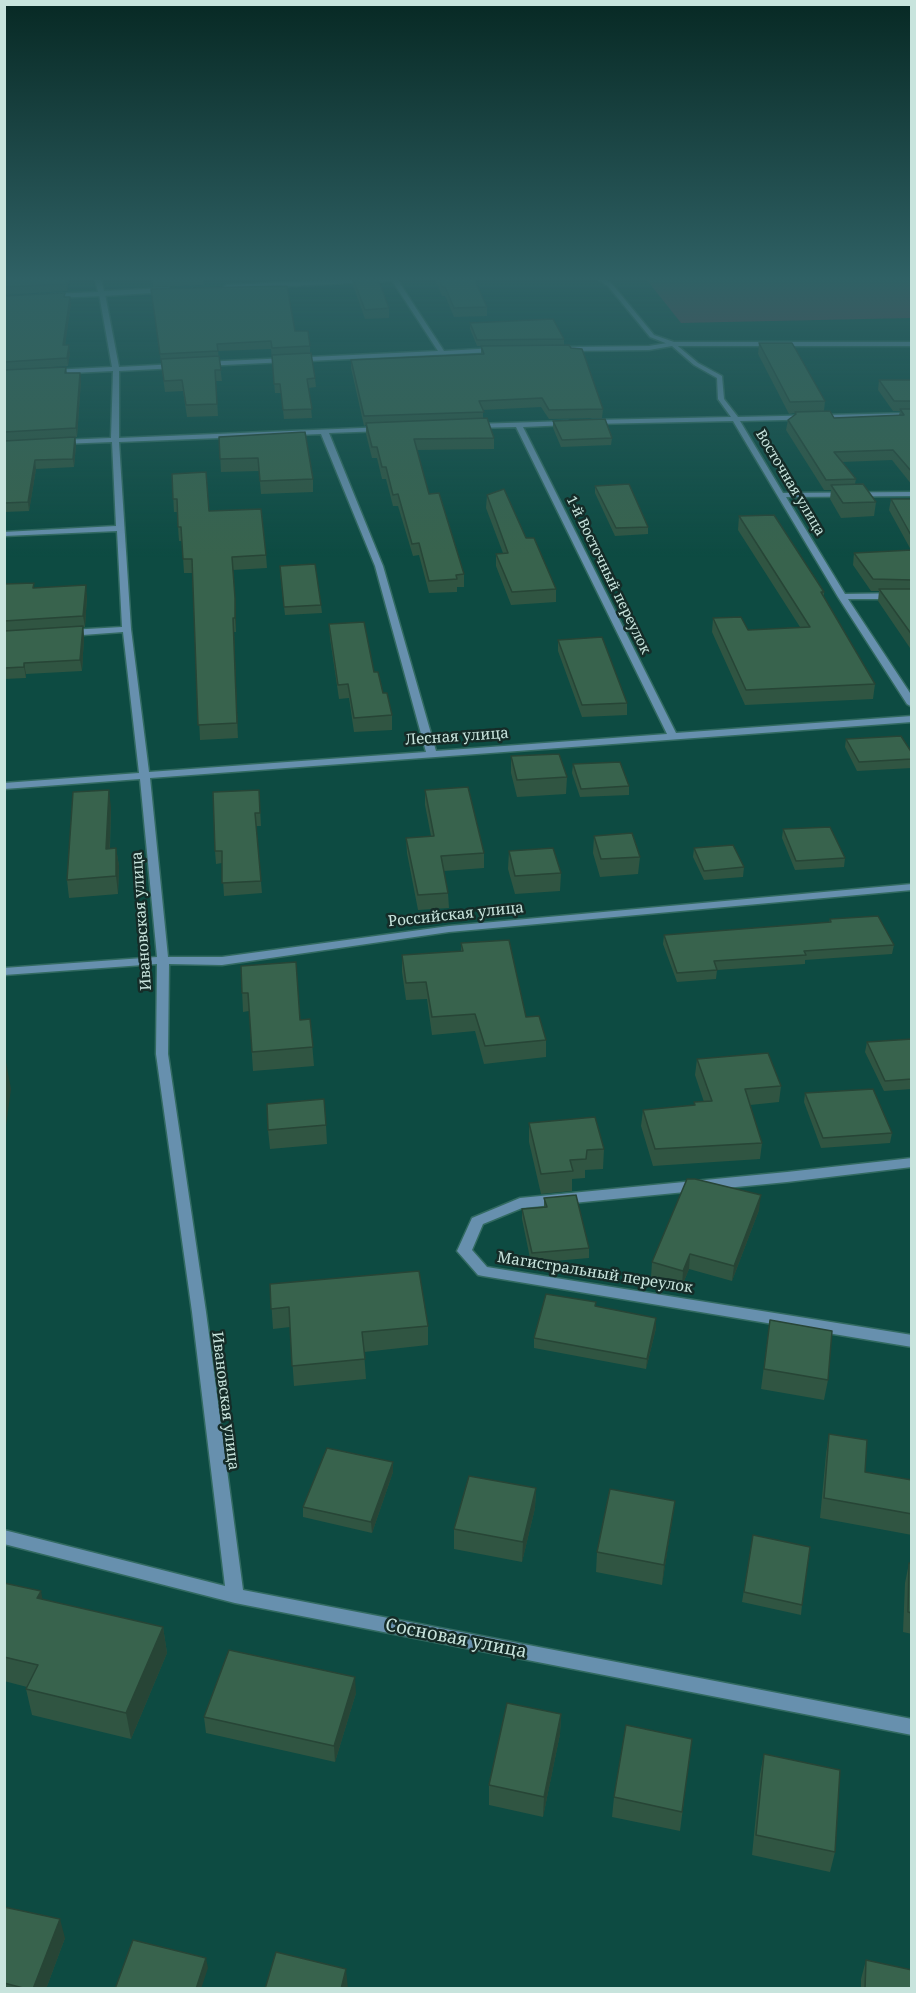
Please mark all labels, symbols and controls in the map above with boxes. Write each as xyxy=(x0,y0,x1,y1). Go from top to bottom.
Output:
street label: Восточная улица xyxy=(752,427,828,539)
street label: 1-й Восточный переулок xyxy=(562,493,654,657)
street label: Лесная улица xyxy=(405,724,509,750)
street label: Ивановская улица xyxy=(128,851,156,991)
street label: Российская улица xyxy=(387,899,525,931)
street label: Магистральный переулок xyxy=(496,1249,694,1297)
street label: Ивановская улица xyxy=(208,1331,242,1471)
street label: Сосновая улица xyxy=(384,1615,528,1663)

